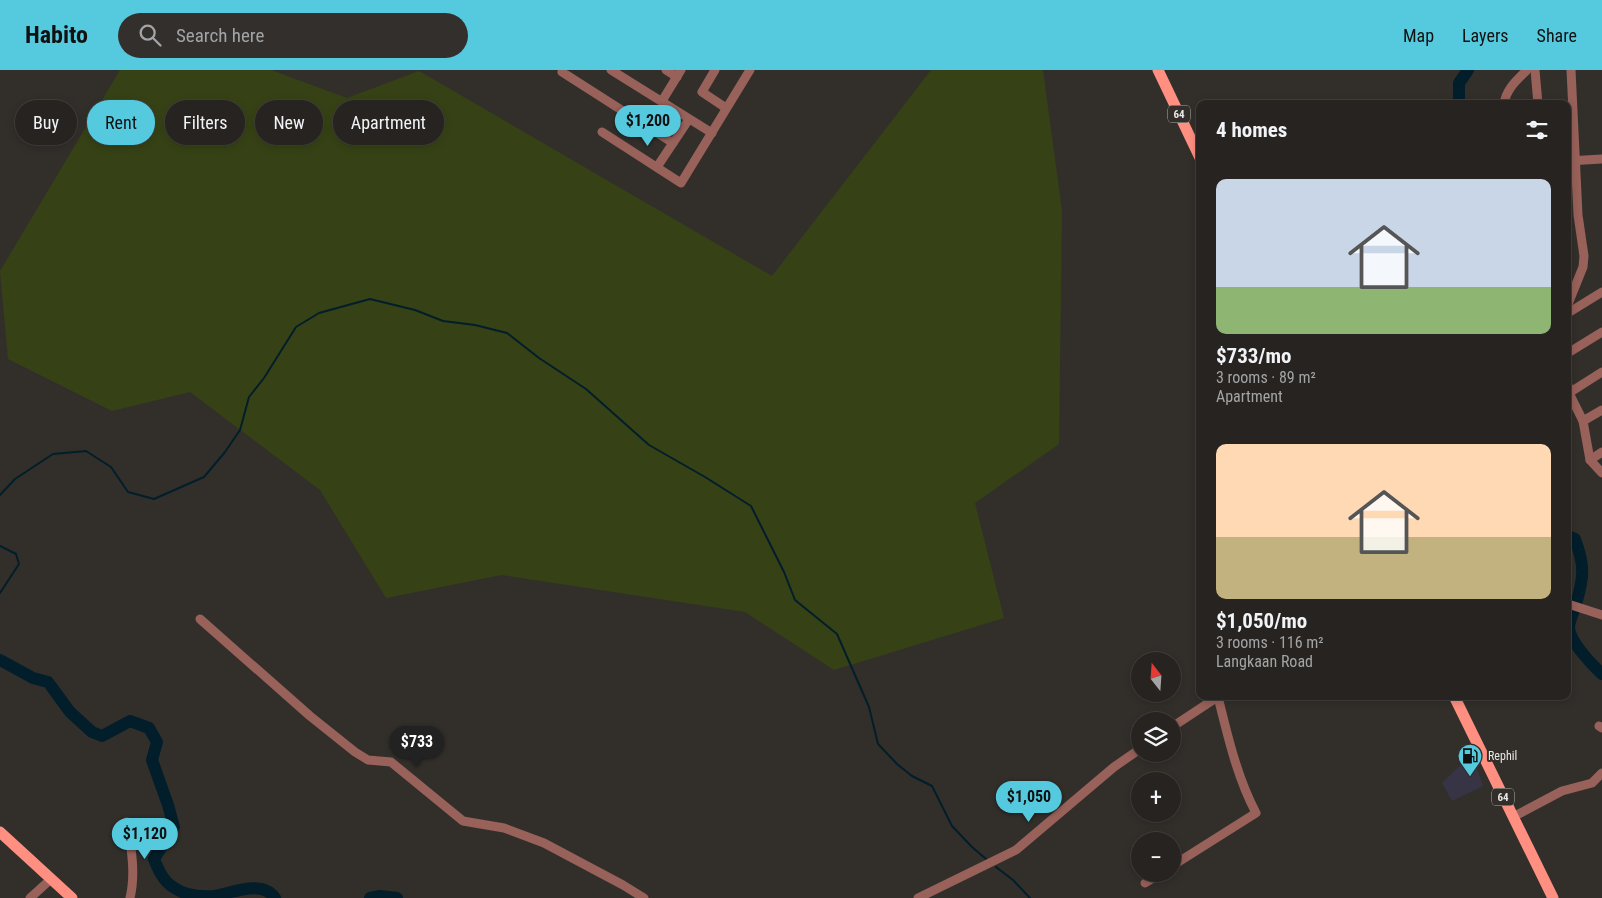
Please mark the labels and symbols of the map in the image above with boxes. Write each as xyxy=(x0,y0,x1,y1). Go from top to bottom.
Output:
pin: $1,200 xyxy=(607,104,689,147)
road number: 64 xyxy=(1168,106,1190,122)
north arrow xyxy=(1131,652,1181,702)
pin: $733 xyxy=(387,726,447,768)
fuel station icon: Rephil xyxy=(1457,743,1483,777)
place label: Rephil xyxy=(1488,749,1517,763)
pin: $1,050 xyxy=(988,780,1070,823)
road number: 64 xyxy=(1492,789,1514,806)
pin: $1,120 xyxy=(104,818,186,860)

